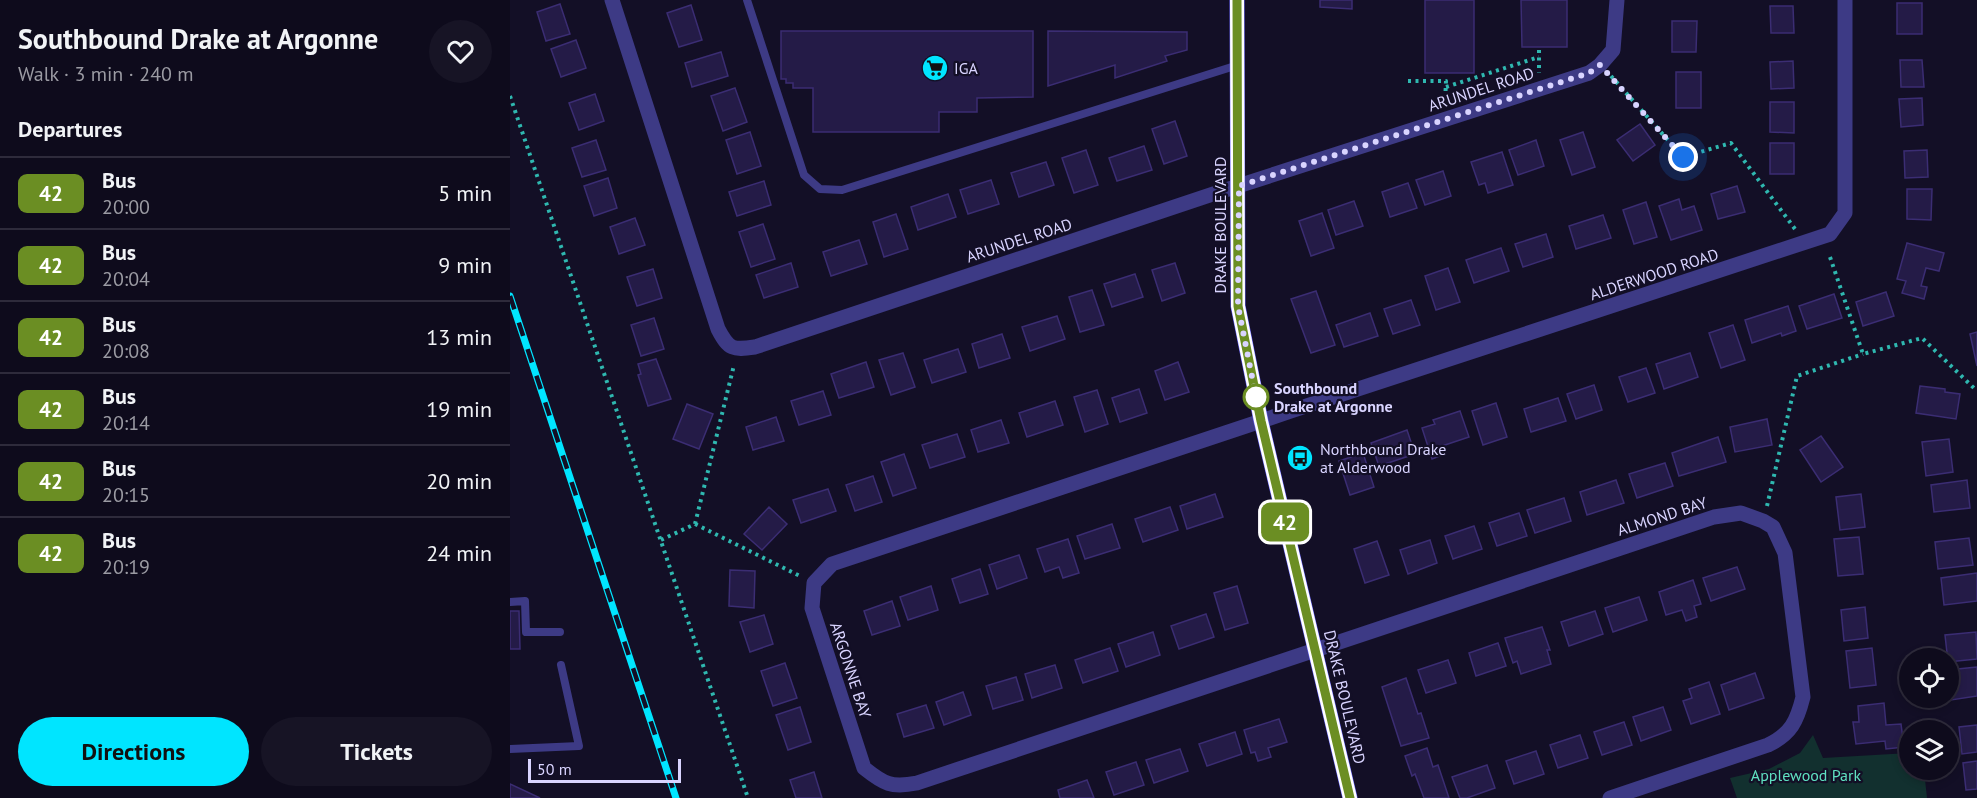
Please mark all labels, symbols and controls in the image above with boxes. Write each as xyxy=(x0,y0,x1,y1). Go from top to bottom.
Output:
text: Southbound Drake at Argonne xyxy=(18,20,378,57)
button: heart xyxy=(429,20,492,83)
supermarket icon: IGA xyxy=(920,53,950,83)
place label: IGA xyxy=(954,58,978,78)
text: Walk · 3 min · 240 m xyxy=(18,61,194,87)
street label: ARUNDEL ROAD xyxy=(1426,62,1536,116)
text: Departures xyxy=(18,115,122,143)
your location xyxy=(1668,142,1698,172)
street label: DRAKE BOULEVARD xyxy=(1210,157,1230,293)
text: Bus xyxy=(102,166,136,194)
text: 5 min xyxy=(438,179,492,207)
text: 42 xyxy=(39,180,63,207)
text: 20:00 xyxy=(102,194,150,220)
street label: ARUNDEL ROAD xyxy=(964,213,1074,267)
text: Bus xyxy=(102,238,136,266)
street label: ALDERWOOD ROAD xyxy=(1587,244,1721,304)
text: 9 min xyxy=(438,251,492,279)
text: 42 xyxy=(39,252,63,279)
text: 20:04 xyxy=(102,266,150,292)
text: Bus xyxy=(102,310,136,338)
text: 13 min xyxy=(426,323,492,351)
text: 42 xyxy=(39,324,63,351)
text: 20:08 xyxy=(102,338,150,364)
place label: Southbound Drake at Argonne xyxy=(1274,378,1393,416)
text: Bus xyxy=(102,382,136,410)
marker: Southbound Drake at Argonne xyxy=(1243,384,1269,410)
text: 19 min xyxy=(426,395,492,423)
text: 42 xyxy=(39,396,63,423)
text: 20:14 xyxy=(102,410,150,436)
place label: Northbound Drake at Alderwood xyxy=(1320,439,1446,477)
bus stop icon: Northbound Drake at Alderwood xyxy=(1285,443,1315,473)
text: Bus xyxy=(102,454,136,482)
text: 20 min xyxy=(426,467,492,495)
text: 42 xyxy=(39,468,63,495)
text: 20:15 xyxy=(102,482,150,508)
street label: ALMOND BAY xyxy=(1615,492,1710,540)
line badge: 42 xyxy=(1258,502,1312,542)
text: 42 xyxy=(1273,509,1297,536)
text: Bus xyxy=(102,526,136,554)
text: 24 min xyxy=(426,539,492,567)
text: 42 xyxy=(39,540,63,567)
text: 20:19 xyxy=(102,554,150,580)
street label: ARGONNE BAY xyxy=(826,619,876,721)
street label: DRAKE BOULEVARD xyxy=(1320,628,1370,766)
map controls xyxy=(1899,648,1959,780)
button: locate xyxy=(1899,648,1959,708)
button: Directions xyxy=(18,717,249,786)
button: Tickets xyxy=(261,717,492,786)
button: layers xyxy=(1899,720,1959,780)
scale bar xyxy=(528,756,681,784)
text: 50 m xyxy=(537,759,572,779)
park label: Applewood Park xyxy=(1751,765,1862,785)

